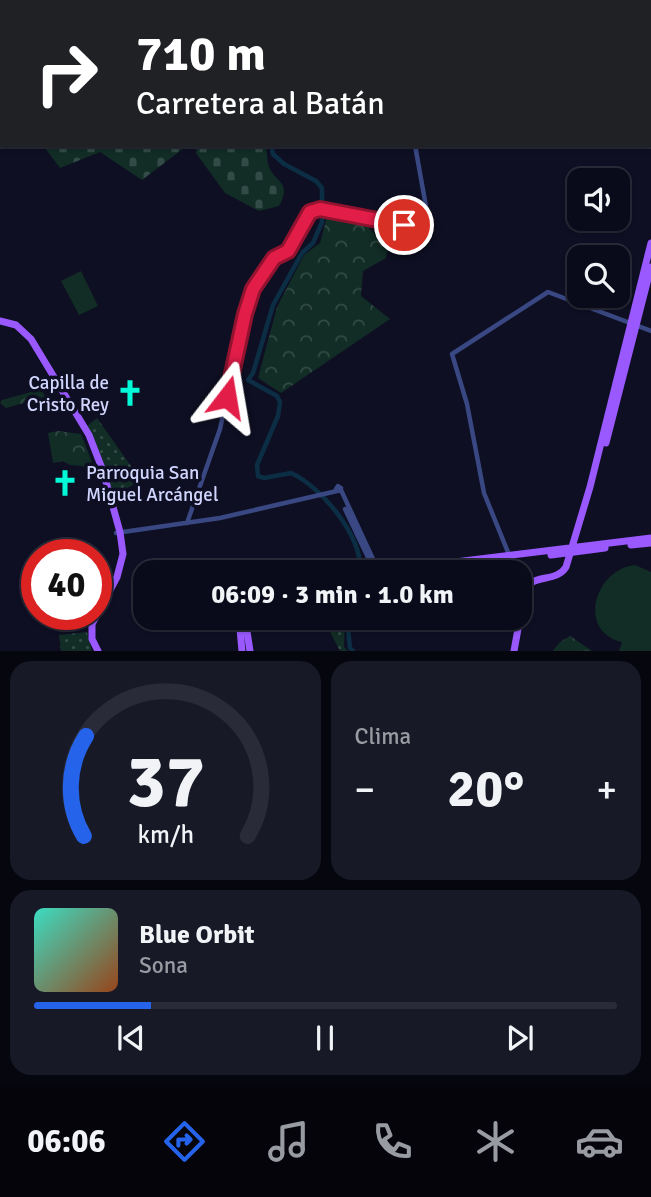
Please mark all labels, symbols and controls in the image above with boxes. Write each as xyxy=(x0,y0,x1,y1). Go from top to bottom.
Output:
text: 710 m xyxy=(136,24,266,84)
icon: right xyxy=(21,28,112,119)
text: Carretera al Batán xyxy=(136,84,385,123)
map controls xyxy=(567,168,630,308)
button: sound xyxy=(567,168,630,231)
pin xyxy=(374,195,434,255)
icon: arrive xyxy=(385,206,423,244)
button: search xyxy=(567,245,630,308)
position arrow xyxy=(190,360,264,434)
place label: Capilla de Cristo Rey xyxy=(27,371,109,417)
church icon: Capilla de Cristo Rey xyxy=(115,378,145,408)
place label: Parroquia San Miguel Arcángel xyxy=(86,461,218,507)
church icon: Parroquia San Miguel Arcángel xyxy=(50,468,80,498)
speed limit sign: 40 xyxy=(21,539,112,630)
text: 06:09 · 3 min · 1.0 km xyxy=(211,579,454,611)
text: Clima xyxy=(355,722,411,751)
text: 37 xyxy=(126,739,205,828)
text: 20° xyxy=(447,757,524,821)
text: − xyxy=(355,766,375,813)
text: + xyxy=(596,766,617,813)
text: km/h xyxy=(137,819,194,850)
text: Blue Orbit xyxy=(139,919,255,951)
text: Sona xyxy=(139,951,188,980)
icon: previous xyxy=(112,1019,150,1057)
icon: pause xyxy=(306,1019,344,1057)
icon: next xyxy=(501,1019,539,1057)
icon: directions xyxy=(160,1117,209,1166)
icon: music xyxy=(264,1117,313,1166)
icon: phone xyxy=(368,1117,417,1166)
icon: climate xyxy=(471,1117,520,1166)
icon: car xyxy=(575,1117,624,1166)
text: 06:06 xyxy=(27,1122,106,1161)

